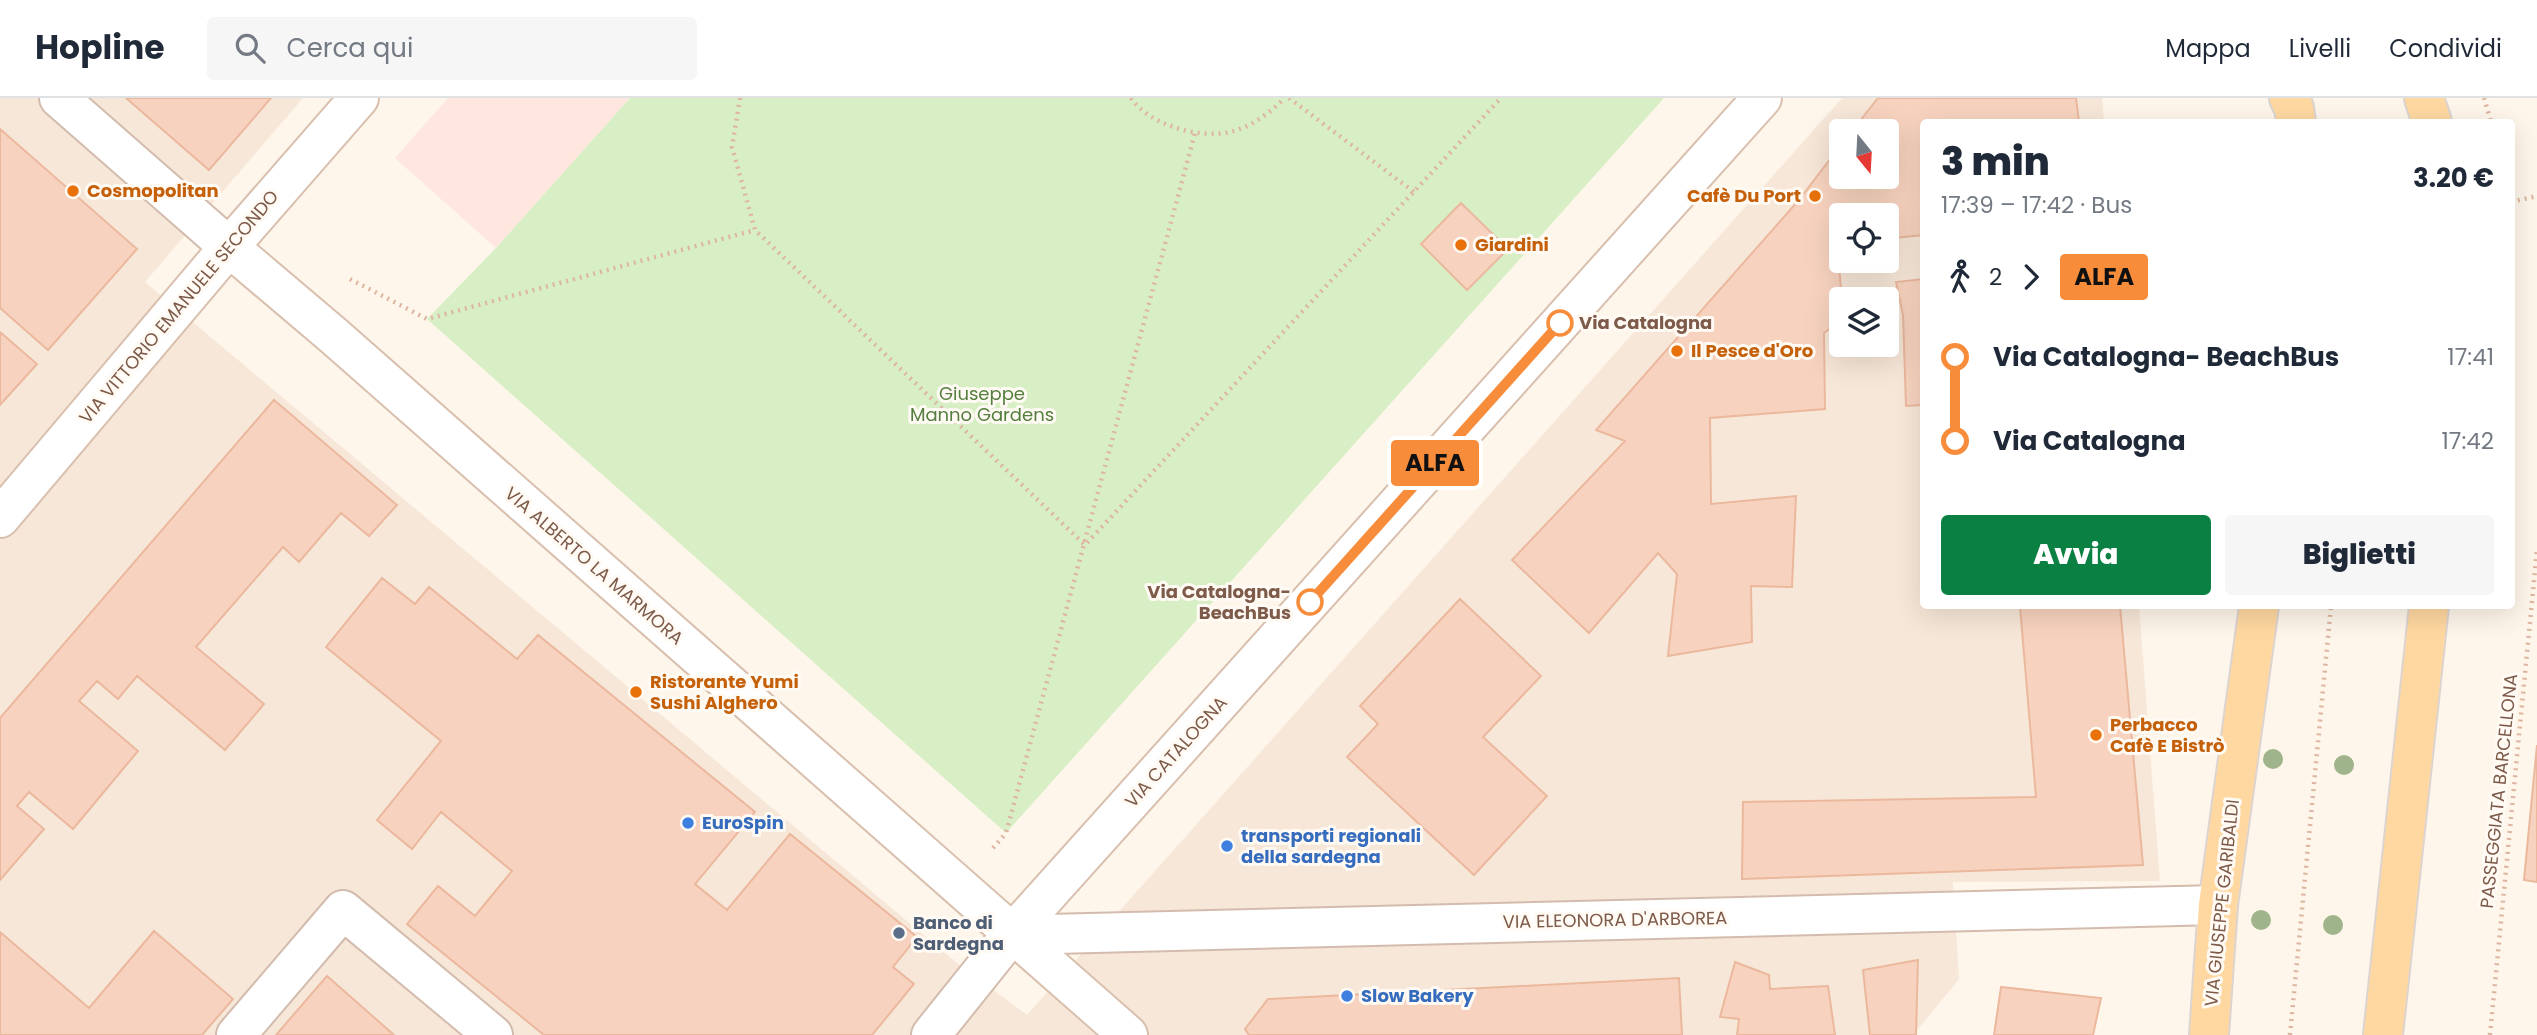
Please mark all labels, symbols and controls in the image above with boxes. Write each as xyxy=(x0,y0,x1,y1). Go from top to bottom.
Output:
search box xyxy=(207,17,697,80)
text: Hopline xyxy=(35,24,165,71)
icon: search xyxy=(231,29,269,67)
text: Cerca qui xyxy=(287,30,413,66)
text: Mappa xyxy=(2165,32,2251,65)
text: Livelli xyxy=(2289,32,2351,65)
text: Condividi xyxy=(2389,32,2502,65)
north arrow xyxy=(1829,119,1899,189)
map controls xyxy=(1829,119,1899,357)
text: 3 min xyxy=(1941,135,2050,188)
text: 3.20 € xyxy=(2413,160,2494,196)
place label: Cosmopolitan xyxy=(87,178,219,203)
marker: Cosmopolitan xyxy=(65,183,81,199)
place label: Cafè Du Port xyxy=(1687,183,1801,208)
street label: VIA VITTORIO EMANUELE SECONDO xyxy=(73,184,284,429)
marker: Cafè Du Port xyxy=(1807,188,1823,204)
text: 17:39 – 17:42 · Bus xyxy=(1941,189,2132,221)
button: locate xyxy=(1829,203,1899,273)
place label: Giardini xyxy=(1475,232,1549,257)
marker: Giardini xyxy=(1453,237,1469,253)
icon: walk xyxy=(1941,258,1979,296)
icon: forward xyxy=(2012,258,2050,296)
text: ALFA xyxy=(2074,260,2134,293)
text: 2 xyxy=(1989,261,2002,293)
button: layers xyxy=(1829,287,1899,357)
marker: Via Catalogna xyxy=(1547,310,1573,336)
place label: Via Catalogna xyxy=(1579,310,1712,335)
place label: Il Pesce d'Oro xyxy=(1691,338,1813,363)
text: Via Catalogna- BeachBus xyxy=(1993,339,2339,375)
text: 17:41 xyxy=(2447,341,2494,373)
marker: Il Pesce d'Oro xyxy=(1669,343,1685,359)
park label: Giuseppe Manno Gardens xyxy=(910,381,1054,427)
text: Via Catalogna xyxy=(1993,423,2186,459)
text: 17:42 xyxy=(2441,425,2494,457)
line badge: ALFA xyxy=(1386,440,1484,486)
text: ALFA xyxy=(1405,446,1465,479)
street label: VIA ALBERTO LA MARMORA xyxy=(500,481,689,650)
button: Avvia xyxy=(1941,515,2211,595)
button: Biglietti xyxy=(2225,515,2494,595)
place label: Via Catalogna- BeachBus xyxy=(1147,579,1291,625)
marker: Via Catalogna- BeachBus xyxy=(1297,589,1323,615)
place label: Ristorante Yumi Sushi Alghero xyxy=(650,669,799,715)
street label: PASSEGGIATA BARCELLONA xyxy=(2474,672,2523,910)
marker: Ristorante Yumi Sushi Alghero xyxy=(628,684,644,700)
street label: VIA CATALOGNA xyxy=(1119,690,1232,813)
place label: Perbacco Cafè E Bistrò xyxy=(2110,712,2225,758)
marker: Perbacco Cafè E Bistrò xyxy=(2088,727,2104,743)
street label: VIA GIUSEPPE GARIBALDI xyxy=(2198,798,2245,1008)
place label: EuroSpin xyxy=(702,810,784,835)
marker: EuroSpin xyxy=(680,815,696,831)
place label: transporti regionali della sardegna xyxy=(1241,823,1421,869)
marker: transporti regionali della sardegna xyxy=(1219,838,1235,854)
street label: VIA ELEONORA D'ARBOREA xyxy=(1502,905,1728,934)
place label: Banco di Sardegna xyxy=(913,910,1004,956)
marker: Banco di Sardegna xyxy=(891,925,907,941)
place label: Slow Bakery xyxy=(1361,983,1474,1008)
marker: Slow Bakery xyxy=(1339,988,1355,1004)

